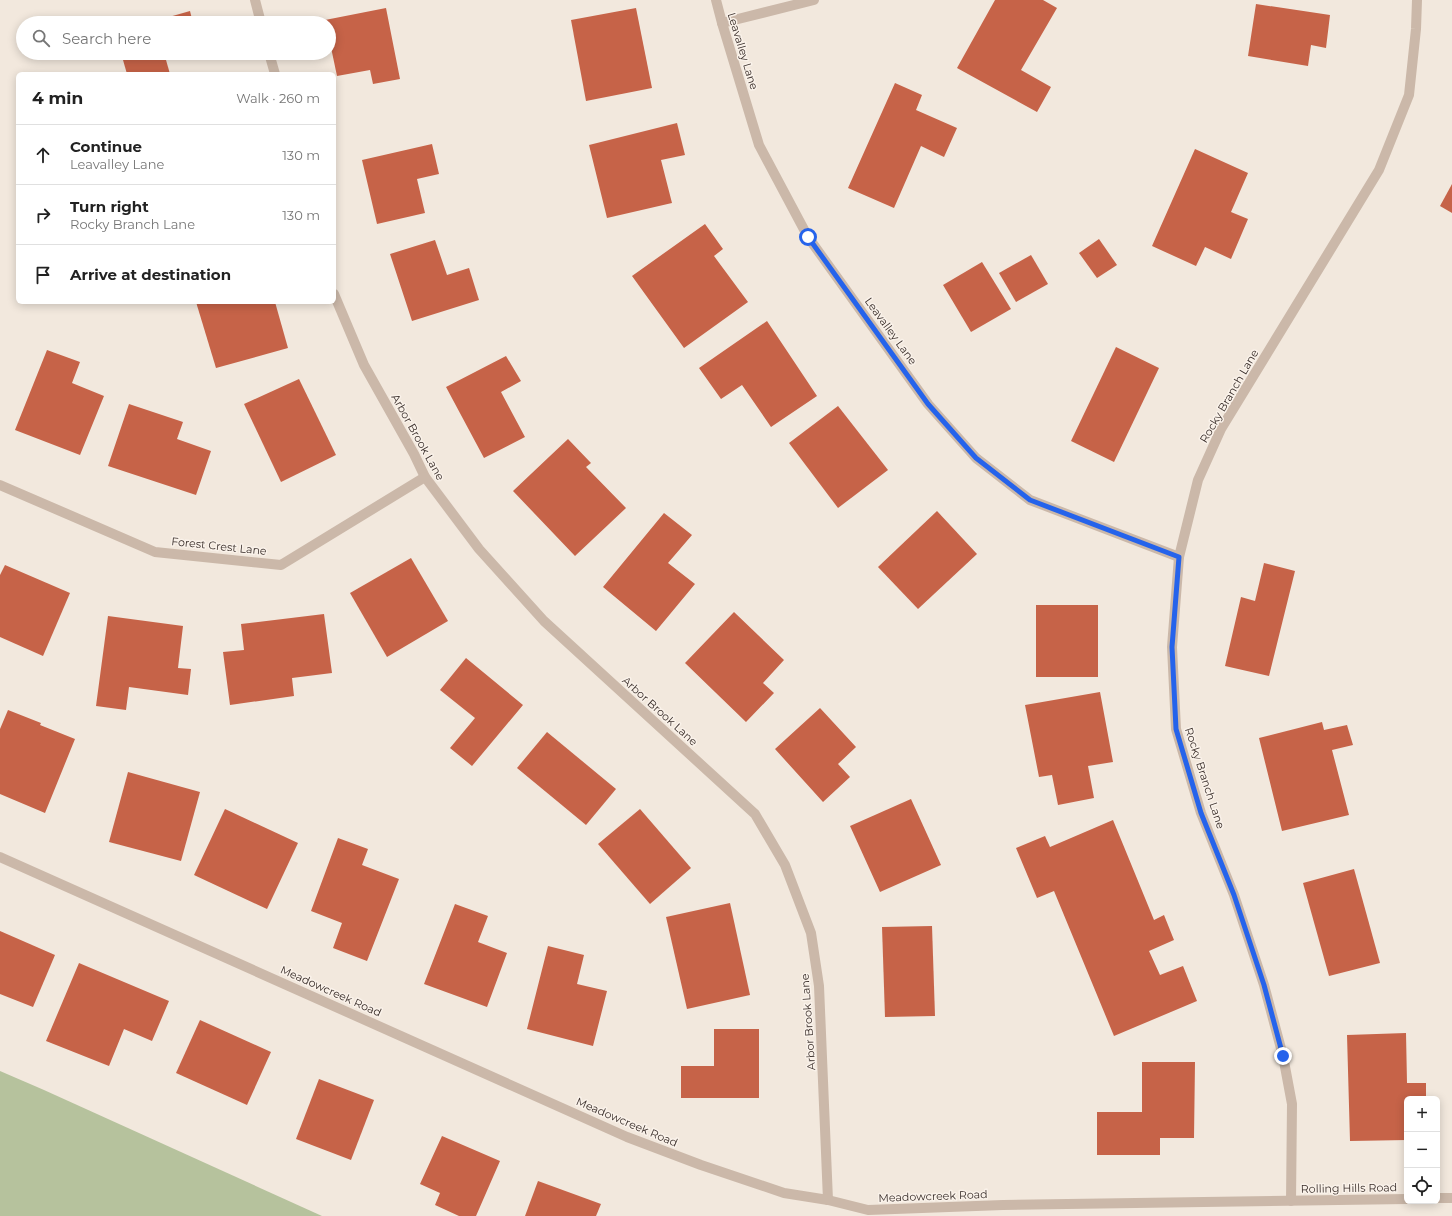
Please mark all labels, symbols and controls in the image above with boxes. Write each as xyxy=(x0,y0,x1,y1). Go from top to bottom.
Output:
street label: Leavalley Lane xyxy=(725,11,761,92)
search box xyxy=(16,16,336,60)
icon: search xyxy=(30,27,52,49)
text: Search here xyxy=(62,29,151,48)
text: 4 min xyxy=(32,88,83,108)
text: Walk · 260 m xyxy=(236,90,320,106)
text: Continue xyxy=(70,137,142,156)
icon: ahead xyxy=(32,144,54,166)
text: 130 m xyxy=(282,147,320,163)
text: Leavalley Lane xyxy=(70,156,164,172)
text: Turn right xyxy=(70,197,149,216)
icon: right xyxy=(32,204,54,226)
text: 130 m xyxy=(282,207,320,223)
text: Rocky Branch Lane xyxy=(70,216,195,232)
route start xyxy=(799,228,817,246)
icon: arrive xyxy=(32,264,54,286)
text: Arrive at destination xyxy=(70,265,231,284)
street label: Leavalley Lane xyxy=(862,295,920,368)
street label: Rocky Branch Lane xyxy=(1196,346,1262,445)
street label: Arbor Brook Lane xyxy=(388,391,448,483)
street label: Forest Crest Lane xyxy=(171,534,268,558)
street label: Arbor Brook Lane xyxy=(619,673,701,749)
street label: Rocky Branch Lane xyxy=(1182,726,1228,831)
street label: Meadowcreek Road xyxy=(278,962,384,1020)
street label: Arbor Brook Lane xyxy=(798,973,818,1071)
route end xyxy=(1274,1047,1292,1065)
street label: Meadowcreek Road xyxy=(574,1094,680,1150)
map controls xyxy=(1404,1096,1440,1204)
button: + xyxy=(1404,1096,1440,1132)
button: − xyxy=(1404,1132,1440,1168)
button: locate xyxy=(1404,1168,1440,1204)
street label: Rolling Hills Road xyxy=(1301,1180,1397,1196)
street label: Meadowcreek Road xyxy=(878,1187,988,1205)

